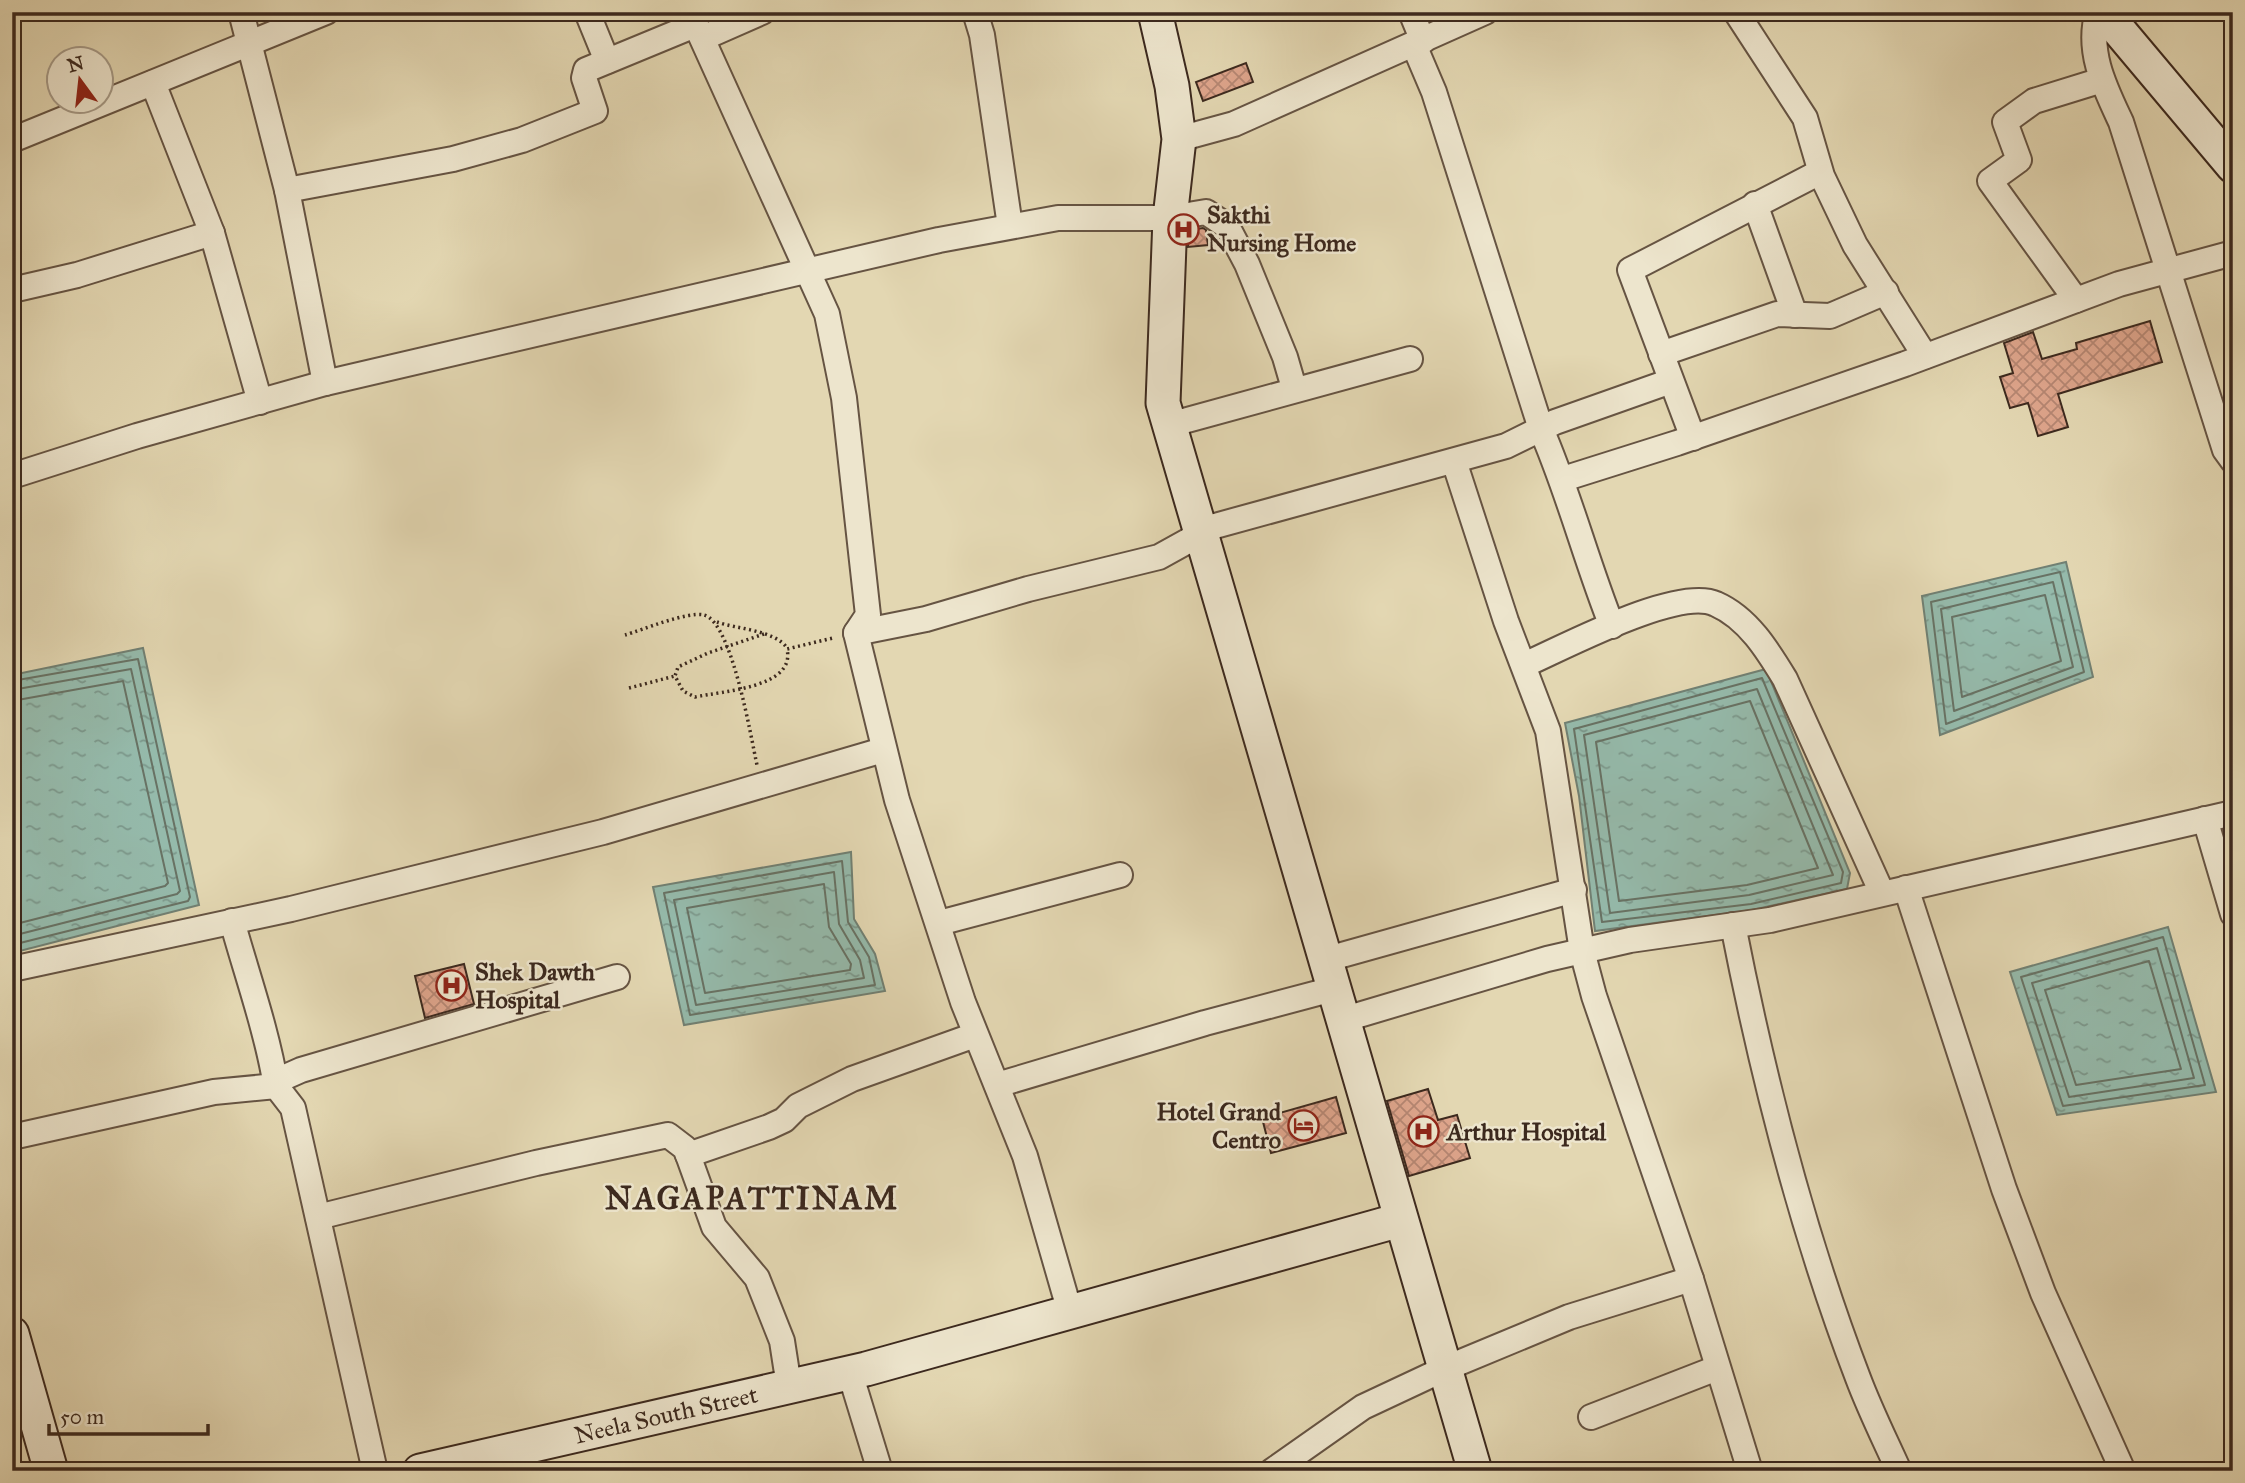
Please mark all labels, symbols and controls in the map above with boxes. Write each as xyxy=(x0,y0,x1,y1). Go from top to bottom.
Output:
north arrow xyxy=(46,46,116,116)
text: N xyxy=(65,51,86,77)
place label: Sakthi Nursing Home xyxy=(1207,200,1356,258)
hospital icon: Sakthi Nursing Home xyxy=(1167,212,1201,246)
place label: Shek Dawth Hospital xyxy=(475,957,595,1015)
hospital icon: Shek Dawth Hospital xyxy=(435,969,469,1003)
place label: Hotel Grand Centro xyxy=(1156,1097,1282,1155)
hotel icon: Hotel Grand Centro xyxy=(1287,1109,1321,1143)
hospital icon: Arthur Hospital xyxy=(1407,1115,1441,1149)
place label: Arthur Hospital xyxy=(1445,1117,1606,1147)
district label: NAGAPATTINAM xyxy=(605,1179,899,1218)
street label: Neela South Street xyxy=(571,1379,761,1451)
scale bar xyxy=(49,1392,208,1436)
text: 50 m xyxy=(60,1404,105,1430)

